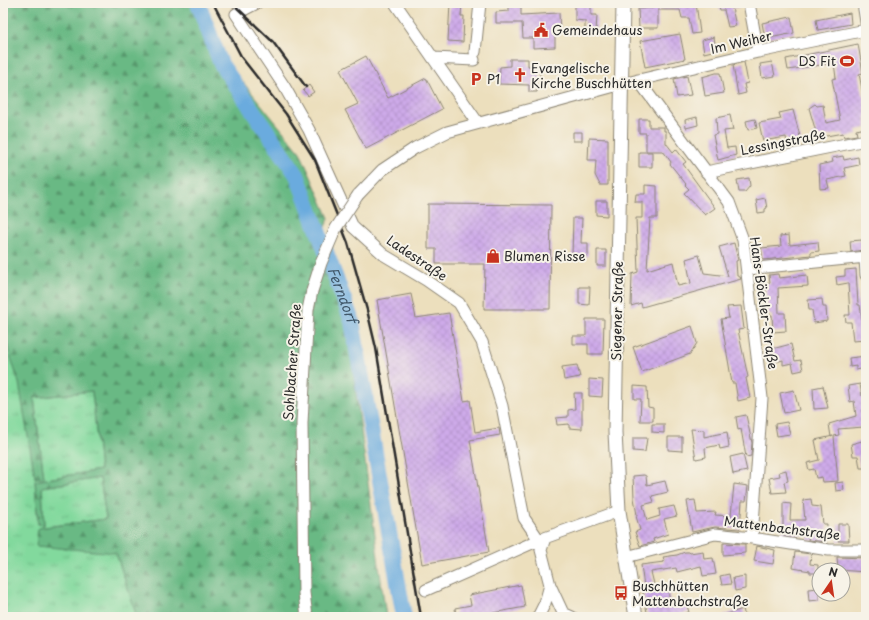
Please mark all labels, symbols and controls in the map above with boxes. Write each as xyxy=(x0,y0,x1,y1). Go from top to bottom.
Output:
place label: Gemeindehaus xyxy=(552,20,642,39)
public building icon: Gemeindehaus xyxy=(533,22,549,38)
street label: Im Weiher xyxy=(708,25,774,58)
place label: DS Fit xyxy=(799,51,836,70)
sports icon: DS Fit xyxy=(839,53,855,69)
place label: Evangelische Kirche Buschhütten xyxy=(531,58,652,92)
church icon: Evangelische Kirche Buschhütten xyxy=(512,67,528,83)
place label: P1 xyxy=(487,69,500,88)
parking icon: P1 xyxy=(468,71,484,87)
street label: Lessingstraße xyxy=(739,124,827,159)
street label: Ladestraße xyxy=(383,230,451,285)
street label: Hans-Böckler-Straße xyxy=(746,235,783,370)
place label: Blumen Risse xyxy=(504,246,586,265)
shop icon: Blumen Risse xyxy=(485,248,501,264)
street label: Siegener Straße xyxy=(606,261,627,361)
water label: Ferndorf xyxy=(323,264,364,329)
street label: Sohlbacher Straße xyxy=(278,303,305,421)
street label: Mattenbachstraße xyxy=(723,511,841,544)
north arrow xyxy=(811,562,851,602)
text: N xyxy=(827,563,840,581)
place label: Buschhütten Mattenbachstraße xyxy=(632,576,749,610)
bus stop icon: Buschhütten Mattenbachstraße xyxy=(613,585,629,601)

